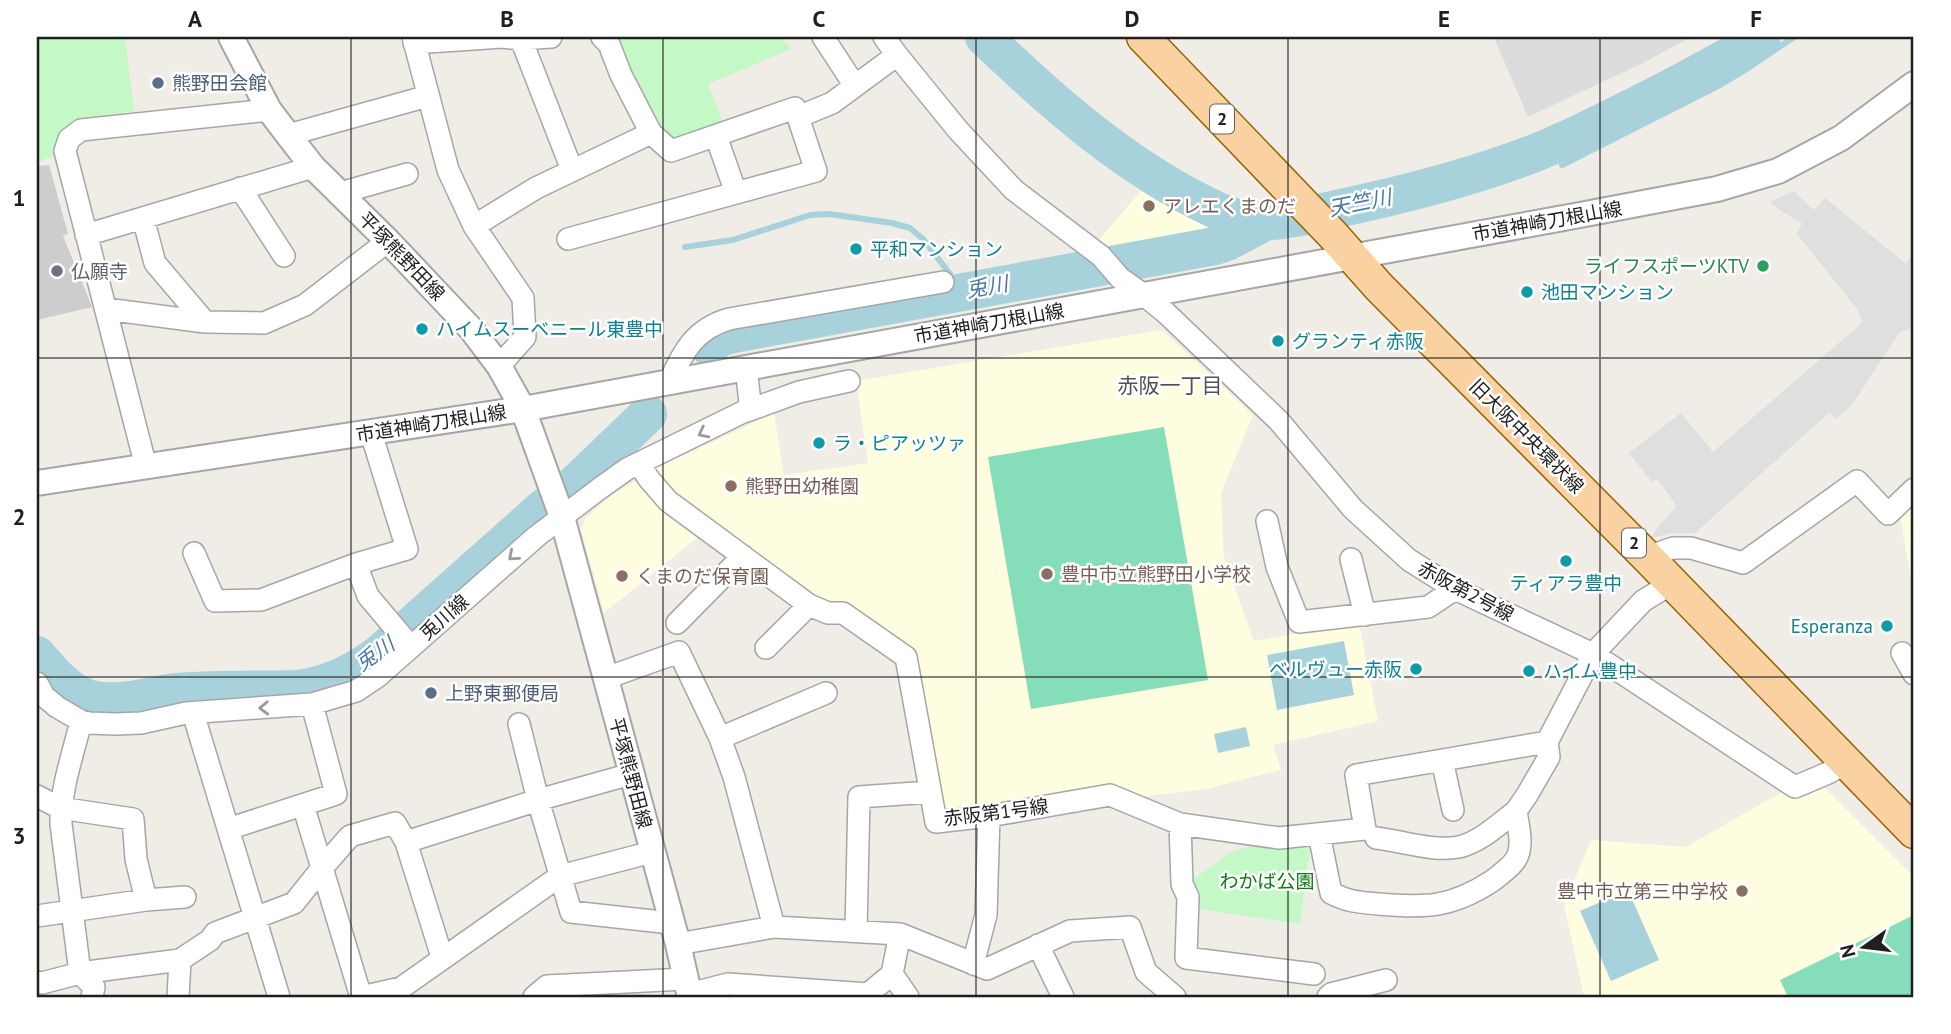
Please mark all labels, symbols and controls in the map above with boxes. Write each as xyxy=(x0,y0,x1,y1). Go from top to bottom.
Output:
text: A xyxy=(188,4,202,33)
text: B xyxy=(500,4,514,33)
text: C xyxy=(813,4,826,33)
text: D xyxy=(1125,4,1139,33)
text: E xyxy=(1438,4,1450,33)
text: F xyxy=(1750,4,1762,33)
place label: 熊野田会館 xyxy=(172,71,267,95)
marker: 熊野田会館 xyxy=(150,75,166,91)
road number: 2 xyxy=(1210,104,1234,134)
text: 1 xyxy=(12,183,26,212)
water label: 天竺川 xyxy=(1326,183,1395,222)
place label: アレエくまのだ xyxy=(1163,194,1296,218)
street label: 市道神崎刀根山線 xyxy=(1470,196,1624,246)
marker: アレエくまのだ xyxy=(1141,198,1157,214)
street label: 平塚熊野田線 xyxy=(354,207,450,305)
place label: 平和マンション xyxy=(870,237,1003,261)
marker: 平和マンション xyxy=(848,241,864,257)
place label: ライフスポーツKTV xyxy=(1584,254,1749,278)
marker: ライフスポーツKTV xyxy=(1755,258,1771,274)
place label: 仏願寺 xyxy=(71,259,128,283)
marker: 仏願寺 xyxy=(49,263,65,279)
water label: 兎川 xyxy=(964,269,1012,303)
place label: 池田マンション xyxy=(1541,280,1674,304)
marker: 池田マンション xyxy=(1519,284,1535,300)
street label: 市道神崎刀根山線 xyxy=(912,298,1066,348)
place label: ハイムスーベニール東豊中 xyxy=(436,317,663,341)
marker: ハイムスーベニール東豊中 xyxy=(414,321,430,337)
place label: グランティ赤阪 xyxy=(1292,329,1424,353)
marker: グランティ赤阪 xyxy=(1270,333,1286,349)
district label: 赤阪一丁目 xyxy=(1118,372,1223,399)
street label: 旧大阪中央環状線 xyxy=(1465,374,1589,498)
street label: 市道神崎刀根山線 xyxy=(354,399,508,447)
one-way arrow xyxy=(698,425,710,439)
place label: ラ・ピアッツァ xyxy=(833,431,966,455)
marker: ラ・ピアッツァ xyxy=(811,435,827,451)
place label: 熊野田幼稚園 xyxy=(745,474,859,498)
marker: 熊野田幼稚園 xyxy=(723,478,739,494)
text: 2 xyxy=(12,502,26,531)
road number: 2 xyxy=(1622,528,1646,558)
one-way arrow xyxy=(508,548,521,560)
marker: ティアラ豊中 xyxy=(1558,553,1574,569)
street label: 赤阪第2号線 xyxy=(1414,556,1518,626)
place label: 豊中市立熊野田小学校 xyxy=(1061,562,1251,586)
place label: くまのだ保育園 xyxy=(636,564,769,588)
marker: 豊中市立熊野田小学校 xyxy=(1039,566,1055,582)
marker: くまのだ保育園 xyxy=(614,568,630,584)
place label: ティアラ豊中 xyxy=(1510,571,1622,595)
street label: 兎川線 xyxy=(415,589,473,645)
place label: Esperanza xyxy=(1791,614,1873,638)
marker: Esperanza xyxy=(1879,618,1895,634)
water label: 兎川 xyxy=(350,629,401,677)
place label: ベルヴュー赤阪 xyxy=(1269,657,1402,681)
place label: ハイム豊中 xyxy=(1543,659,1637,683)
marker: ベルヴュー赤阪 xyxy=(1408,661,1424,677)
marker: ハイム豊中 xyxy=(1521,663,1537,679)
place label: 上野東郵便局 xyxy=(445,681,559,705)
marker: 上野東郵便局 xyxy=(423,685,439,701)
one-way arrow xyxy=(259,700,270,715)
street label: 平塚熊野田線 xyxy=(605,715,657,831)
street label: 赤阪第1号線 xyxy=(942,794,1050,830)
text: 3 xyxy=(12,821,26,850)
park label: わかば公園 xyxy=(1219,869,1315,893)
place label: 豊中市立第三中学校 xyxy=(1557,879,1728,903)
marker: 豊中市立第三中学校 xyxy=(1734,883,1750,899)
north arrow xyxy=(1828,912,1898,982)
text: N xyxy=(1834,942,1861,960)

